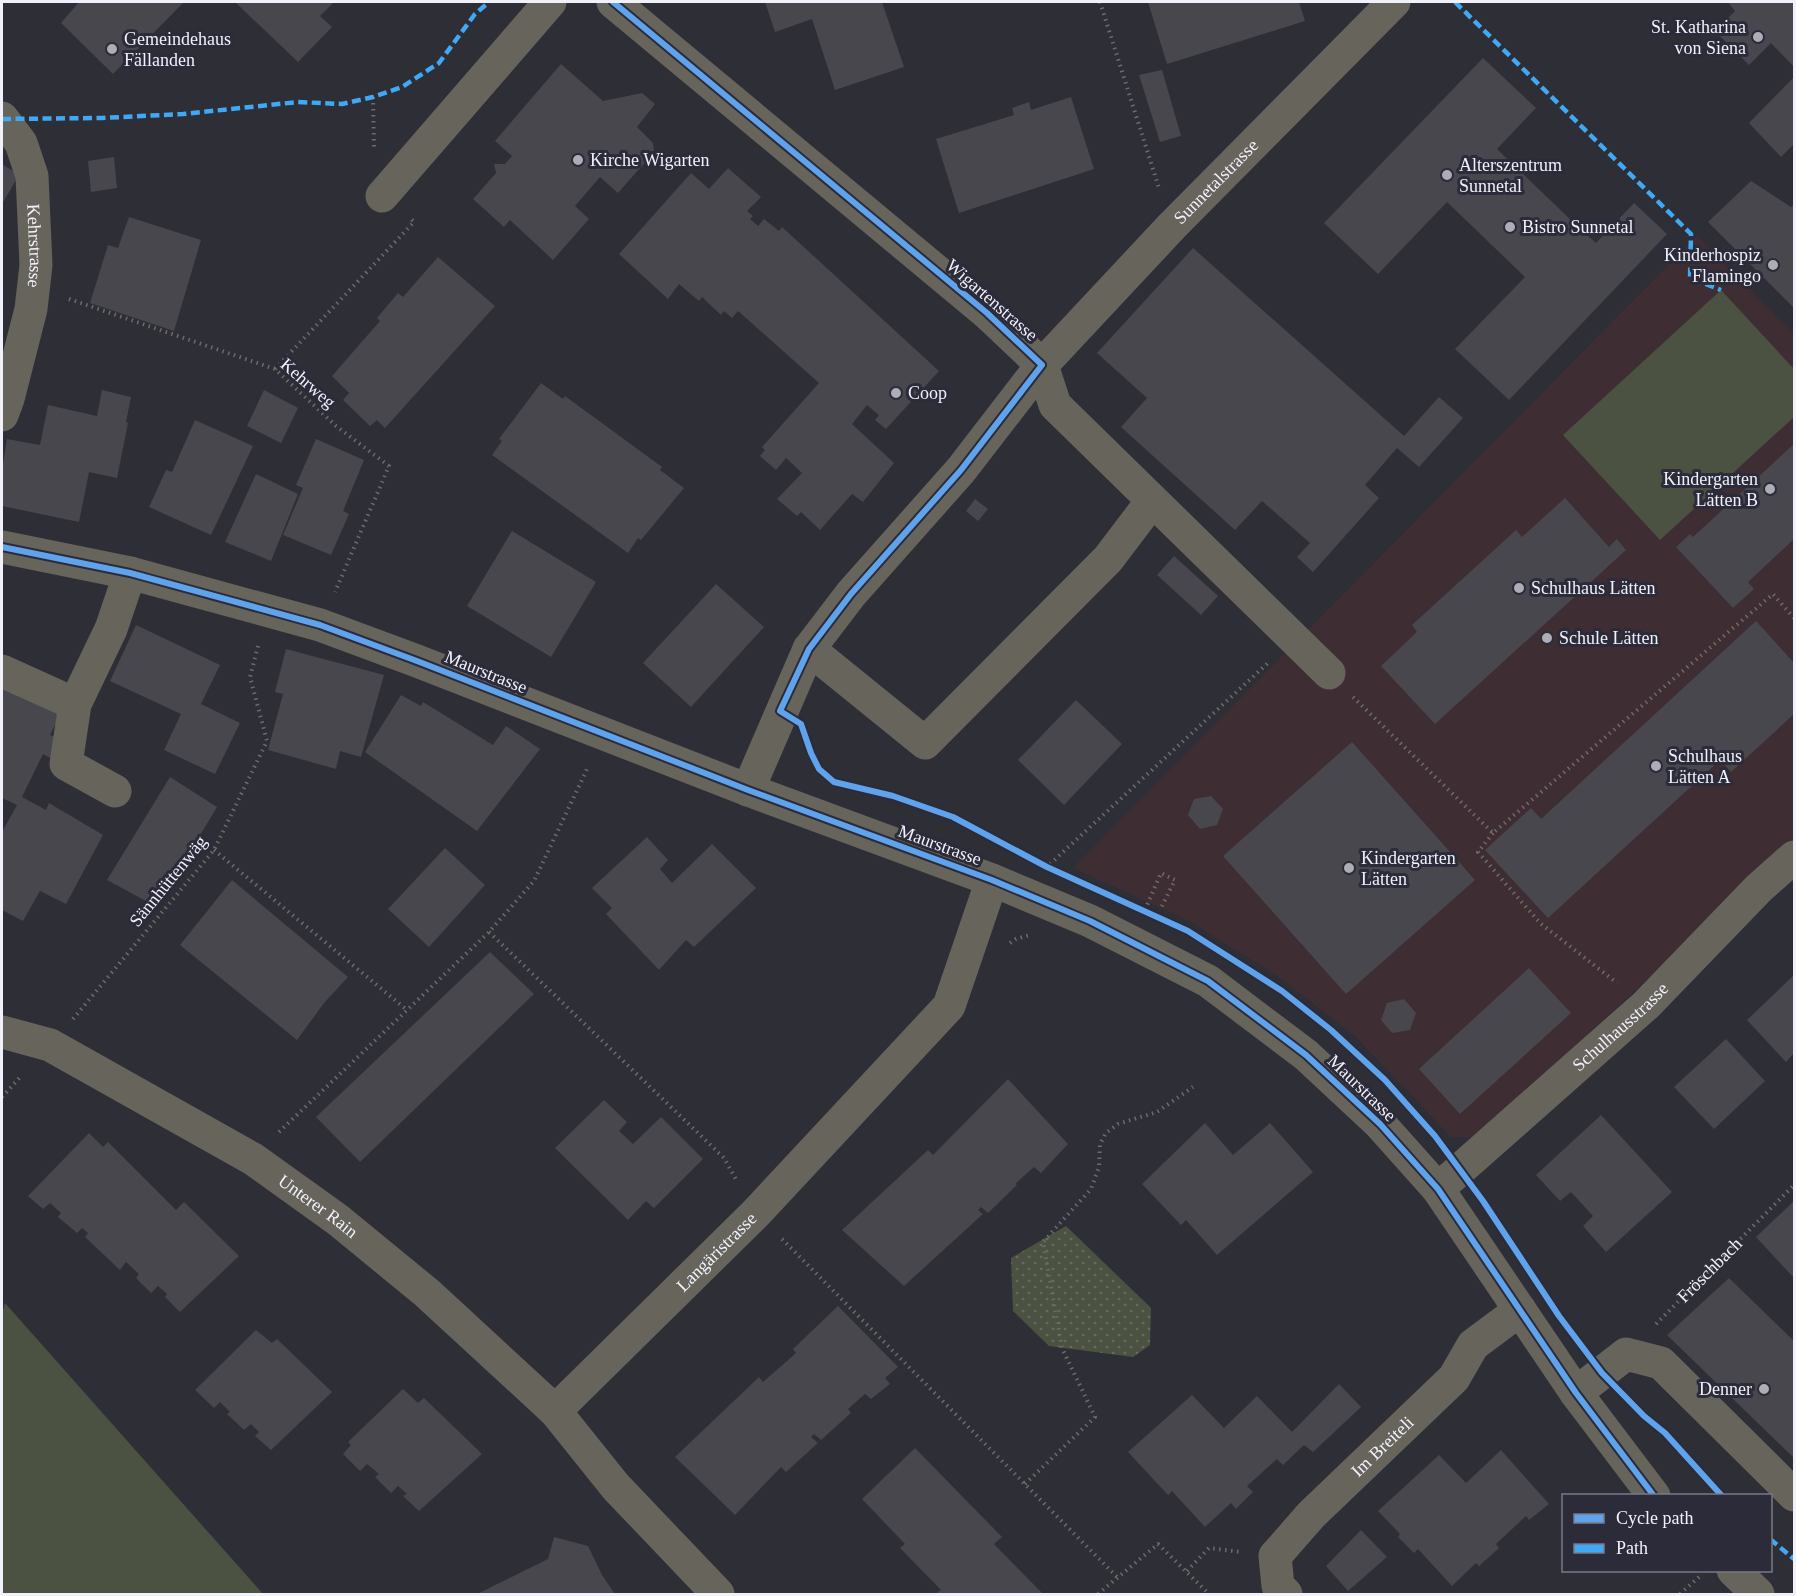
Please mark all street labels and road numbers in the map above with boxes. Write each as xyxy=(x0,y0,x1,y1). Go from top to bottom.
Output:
street label: Sunnetalstrasse xyxy=(1170,135,1262,228)
street label: Kehrstrasse xyxy=(23,203,46,289)
street label: Wigartenstrasse xyxy=(942,255,1042,345)
street label: Kehrweg xyxy=(277,354,339,412)
street label: Maurstrasse xyxy=(442,646,530,698)
street label: Maurstrasse xyxy=(896,821,984,869)
street label: Sännhüttenwäg xyxy=(125,832,211,930)
street label: Schulhausstrasse xyxy=(1568,978,1672,1075)
street label: Maurstrasse xyxy=(1324,1051,1400,1125)
street label: Unterer Rain xyxy=(275,1171,362,1242)
street label: Langäristrasse xyxy=(672,1208,761,1296)
street label: Fröschbach xyxy=(1673,1234,1746,1307)
street label: Im Breiteli xyxy=(1347,1412,1418,1481)

